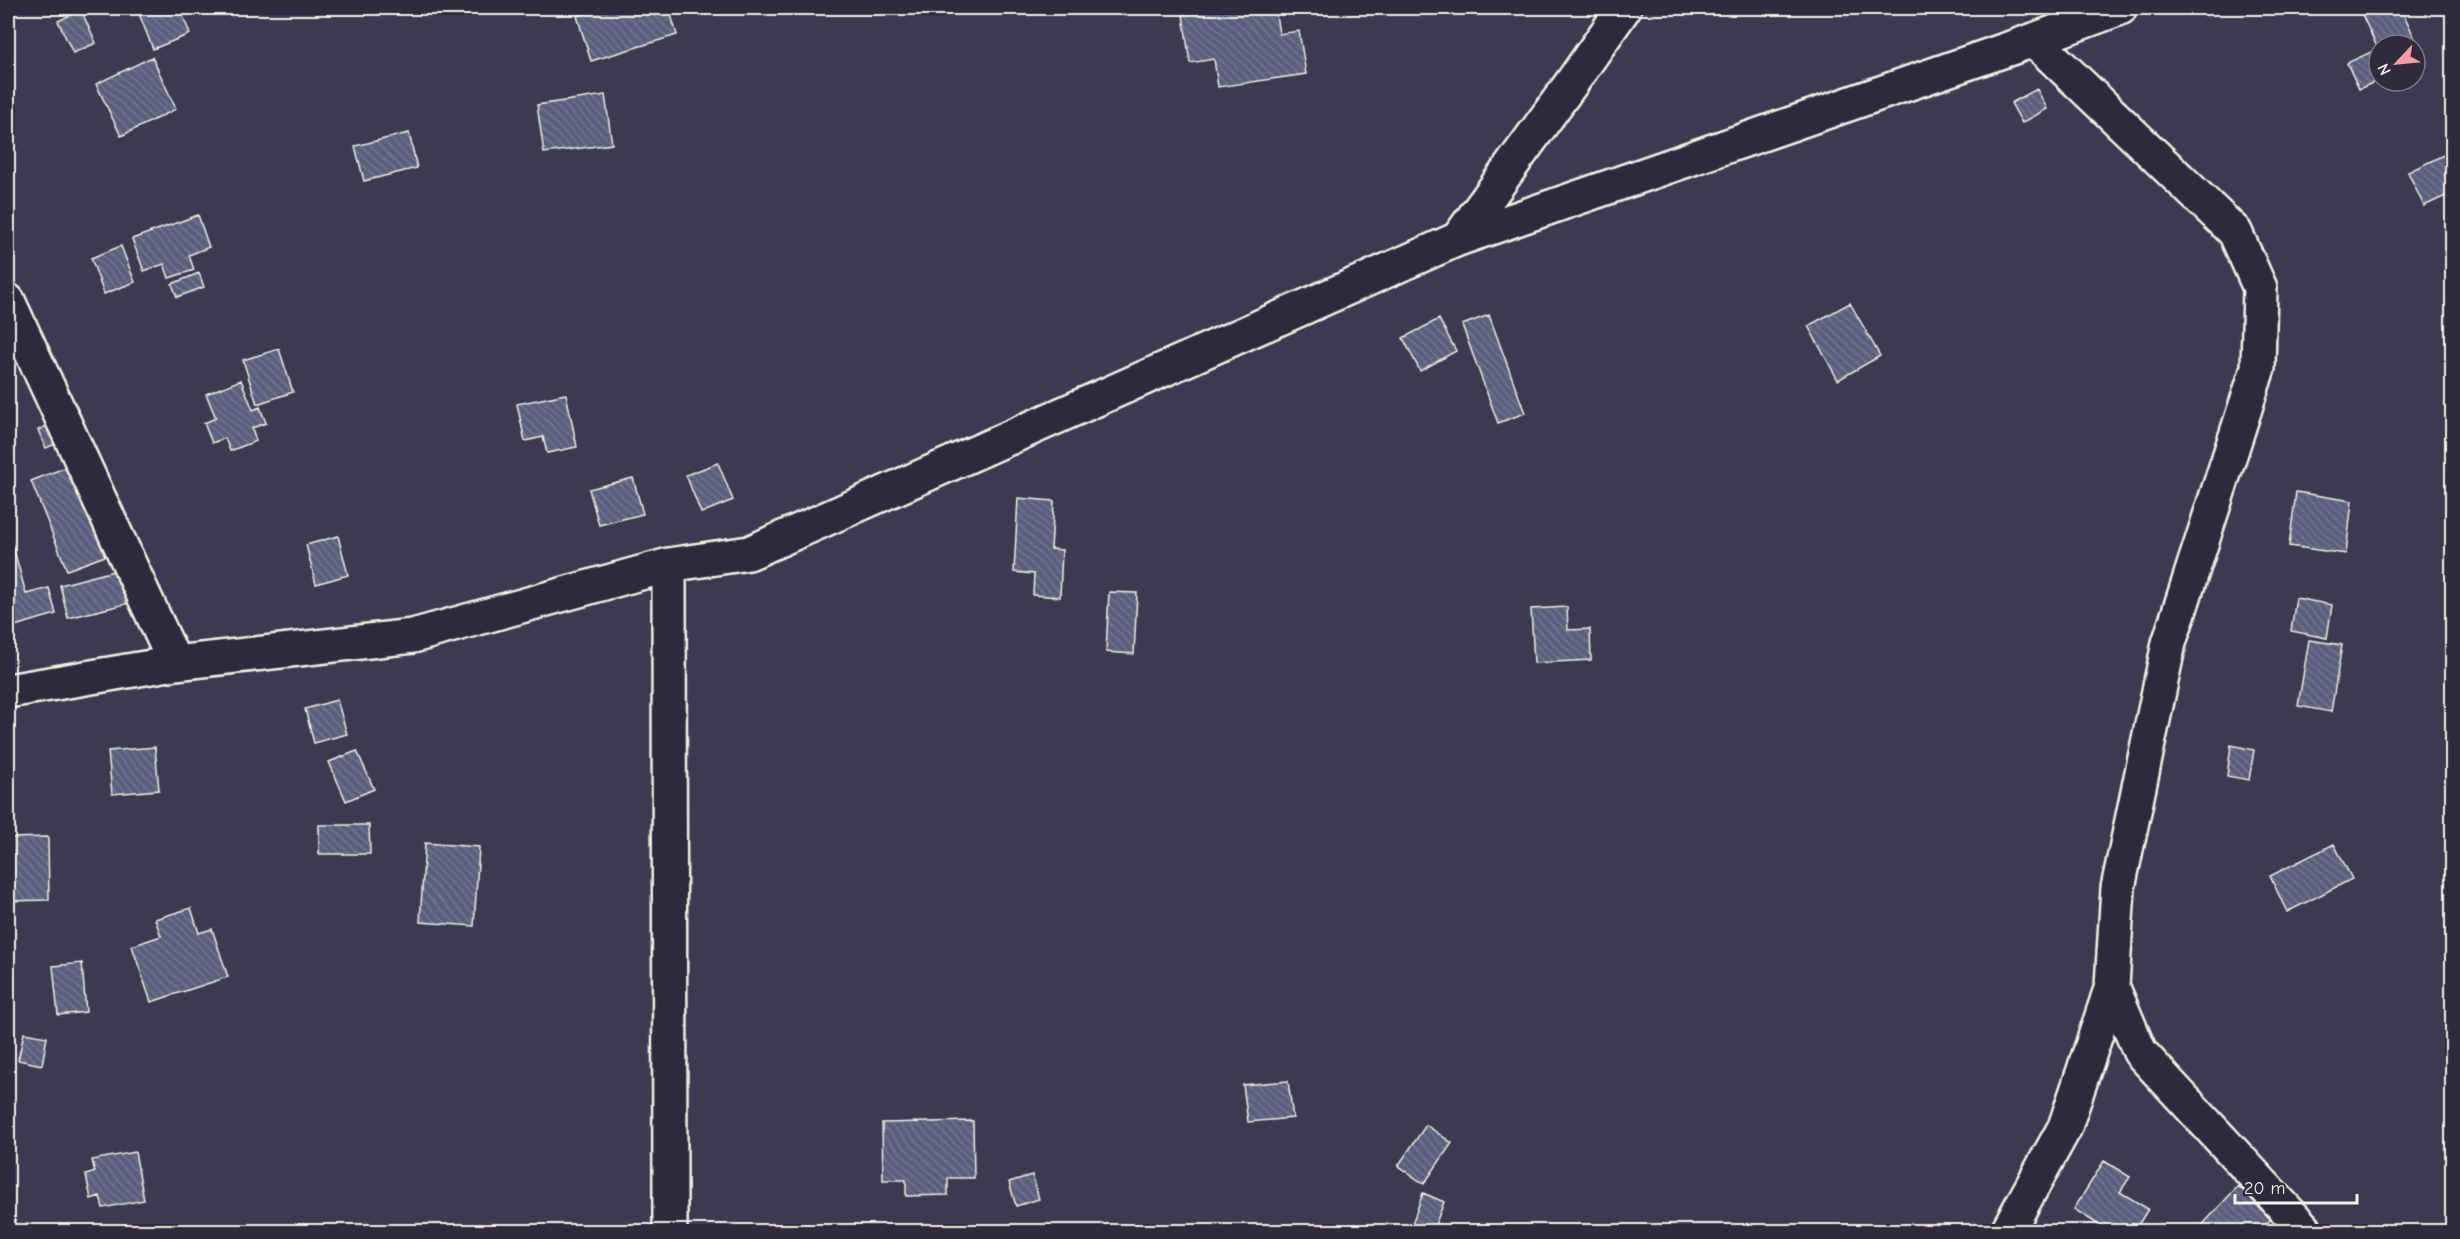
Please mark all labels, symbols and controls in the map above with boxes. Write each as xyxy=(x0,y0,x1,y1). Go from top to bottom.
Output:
north arrow xyxy=(2367,33,2427,93)
text: N xyxy=(2374,61,2395,78)
scale bar xyxy=(2235,1167,2356,1205)
text: 20 m xyxy=(2244,1178,2285,1199)

